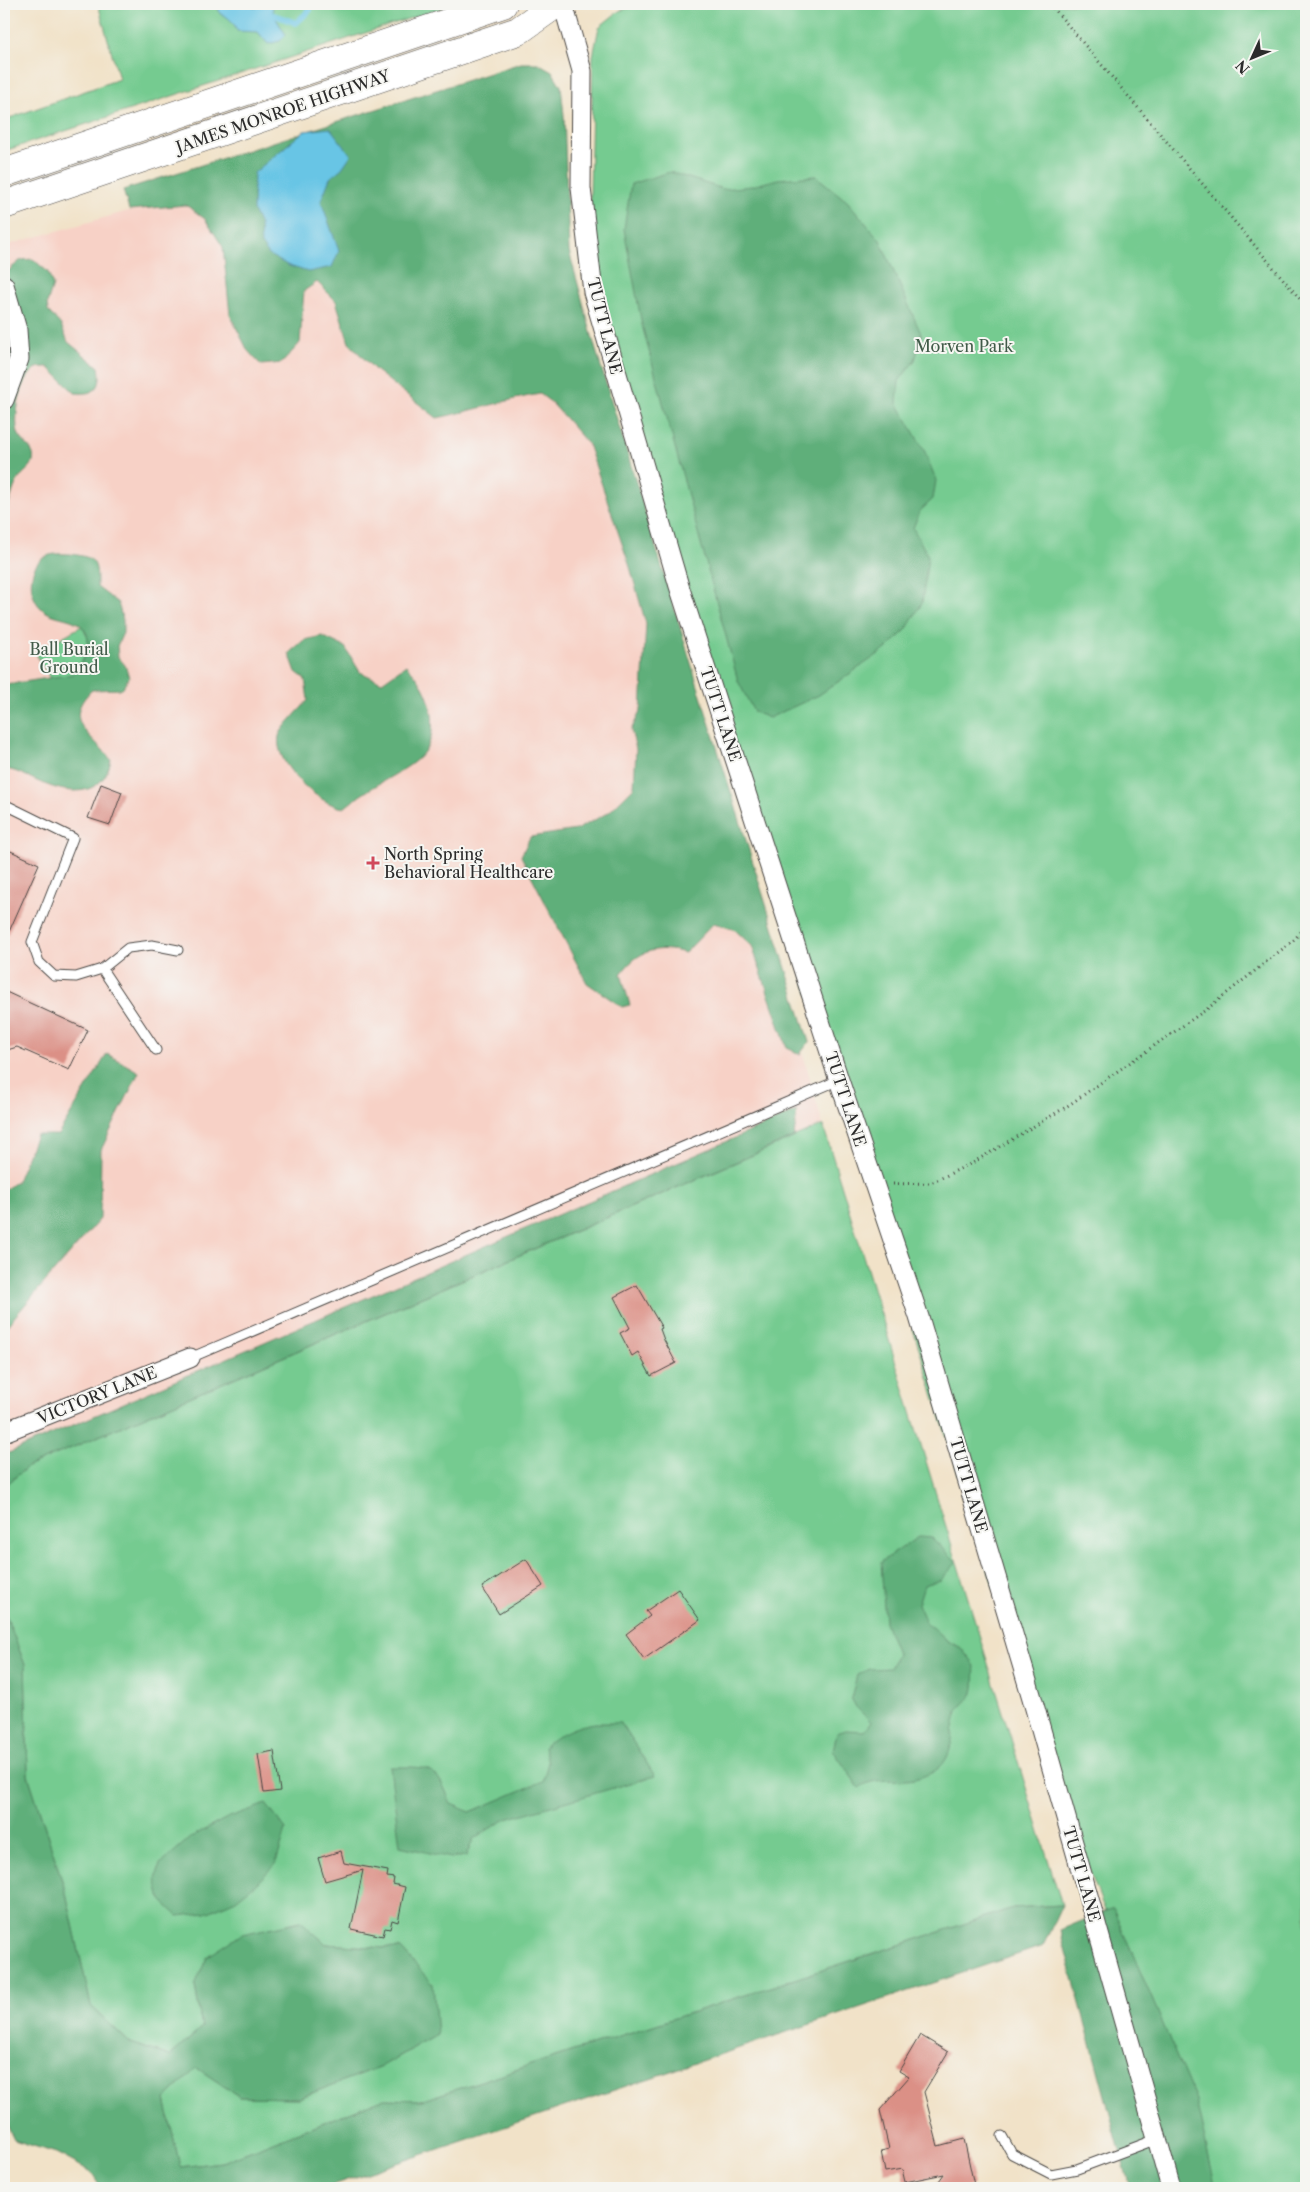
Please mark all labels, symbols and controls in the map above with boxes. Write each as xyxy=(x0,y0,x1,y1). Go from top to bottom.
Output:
north arrow xyxy=(1228,32,1278,82)
text: N xyxy=(1232,56,1253,78)
street label: JAMES MONROE HIGHWAY xyxy=(170,65,393,158)
street label: TUTT LANE xyxy=(583,276,627,376)
park label: Morven Park xyxy=(915,336,1014,356)
park label: Ball Burial Ground xyxy=(29,639,109,677)
street label: TUTT LANE xyxy=(696,664,746,764)
place label: North Spring Behavioral Healthcare xyxy=(384,844,553,882)
marker: North Spring Behavioral Healthcare xyxy=(366,856,380,870)
street label: TUTT LANE xyxy=(821,1049,871,1149)
street label: VICTORY LANE xyxy=(33,1362,160,1429)
street label: TUTT LANE xyxy=(946,1435,992,1535)
street label: TUTT LANE xyxy=(1059,1824,1105,1924)

